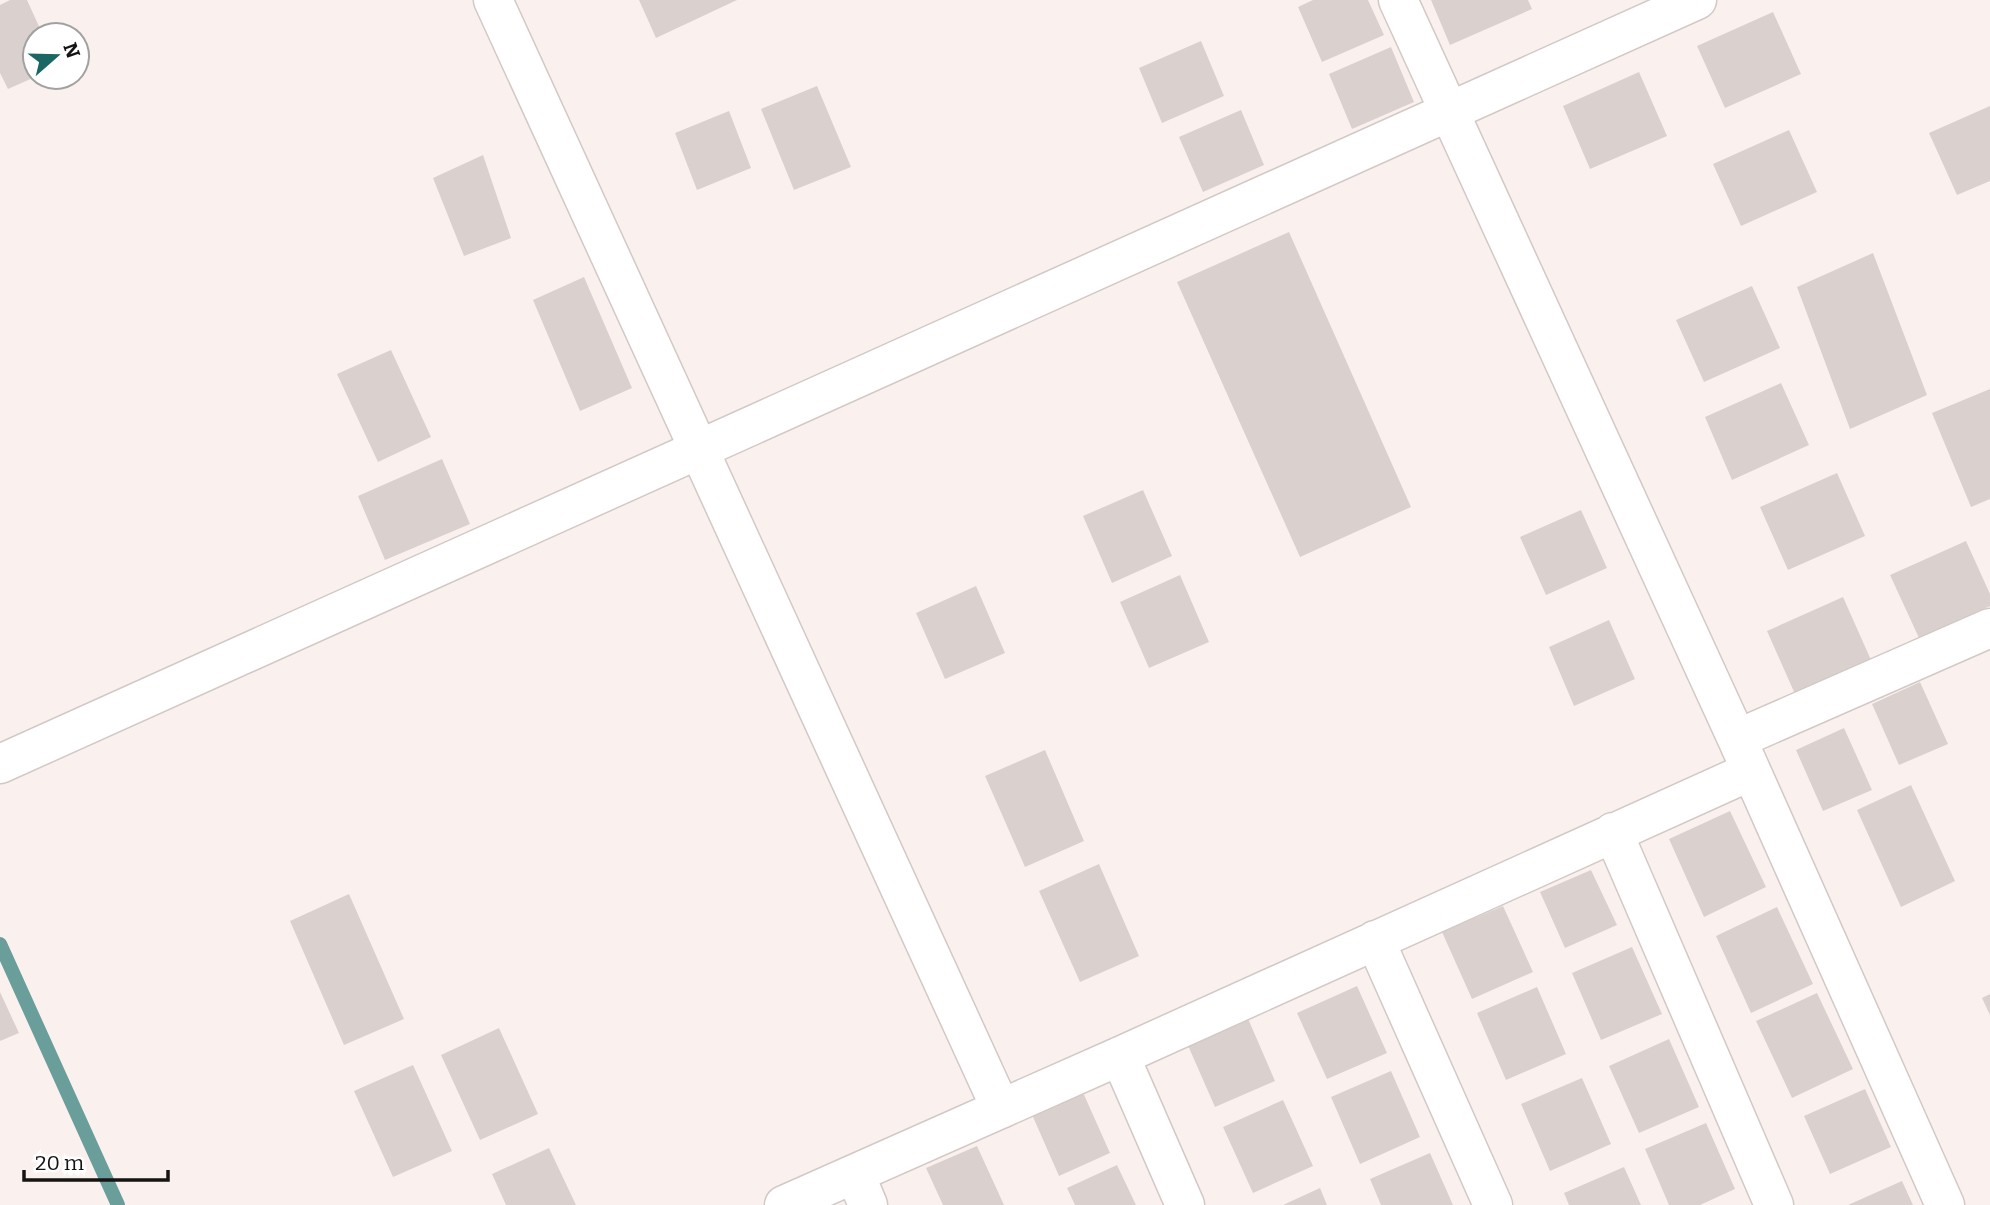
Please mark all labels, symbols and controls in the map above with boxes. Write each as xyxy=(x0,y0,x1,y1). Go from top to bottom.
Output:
north arrow xyxy=(21,21,91,91)
text: N xyxy=(58,40,85,61)
scale bar xyxy=(24,1138,168,1182)
text: 20 m xyxy=(35,1150,84,1176)

